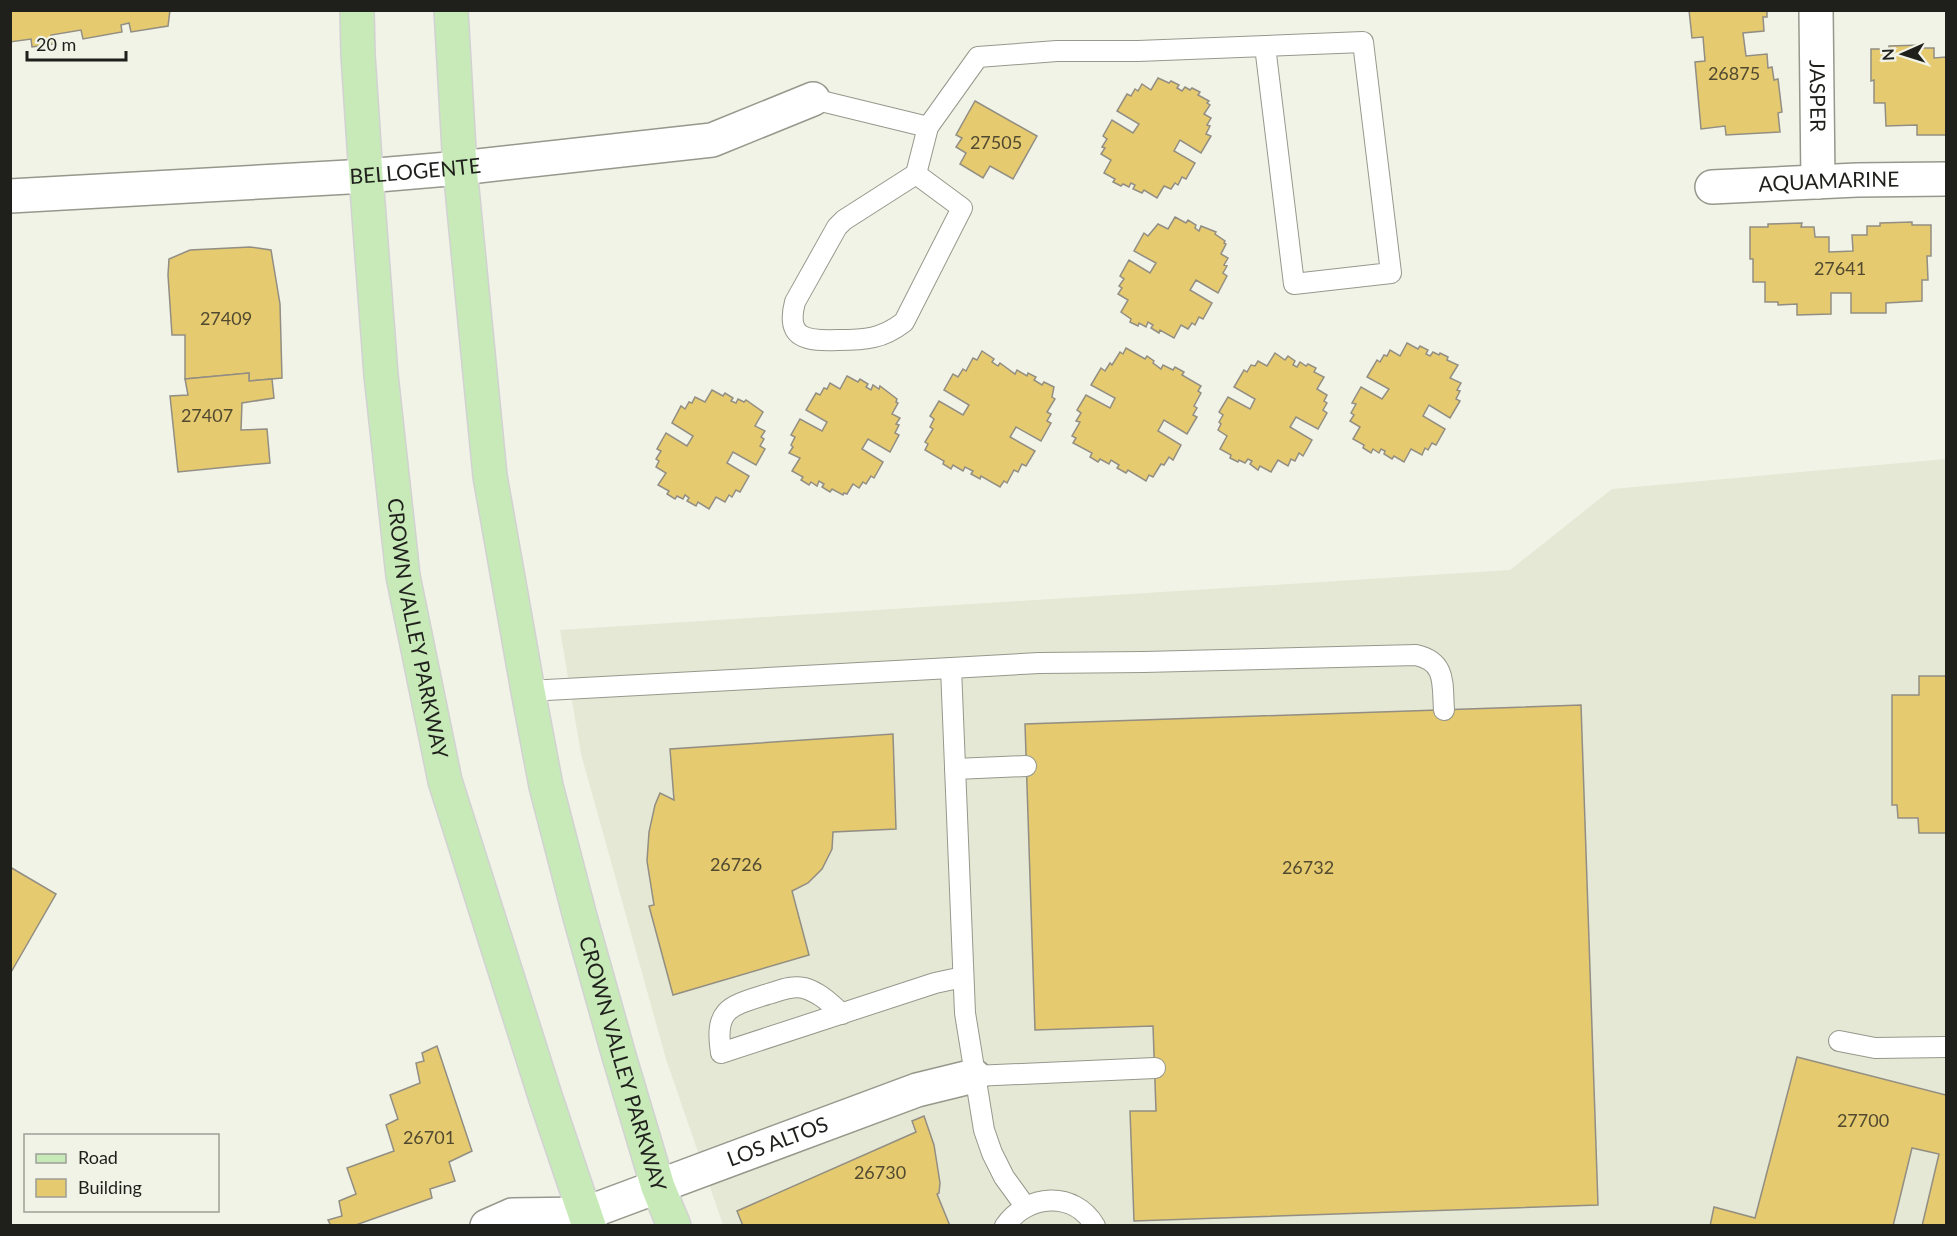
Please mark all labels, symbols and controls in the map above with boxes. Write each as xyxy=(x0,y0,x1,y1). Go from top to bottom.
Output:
scale bar xyxy=(27,24,126,62)
north arrow xyxy=(1873,24,1933,84)
text: 20 m xyxy=(36,33,76,55)
text: N xyxy=(1878,48,1897,61)
street label: JASPER xyxy=(1806,60,1831,133)
house number: 26875 xyxy=(1708,62,1760,84)
house number: 27505 xyxy=(970,131,1022,153)
street label: BELLOGENTE xyxy=(349,152,482,188)
street label: AQUAMARINE xyxy=(1758,166,1899,196)
house number: 27641 xyxy=(1814,257,1866,279)
house number: 27409 xyxy=(200,307,252,329)
house number: 27407 xyxy=(181,404,233,426)
street label: CROWN VALLEY PARKWAY xyxy=(384,497,454,761)
house number: 26726 xyxy=(710,853,762,875)
house number: 26732 xyxy=(1282,856,1334,878)
street label: CROWN VALLEY PARKWAY xyxy=(575,933,673,1195)
house number: 27700 xyxy=(1837,1109,1889,1131)
street label: LOS ALTOS xyxy=(723,1110,831,1171)
house number: 26701 xyxy=(403,1126,455,1148)
legend xyxy=(24,1134,219,1212)
text: Road xyxy=(78,1146,118,1168)
house number: 26730 xyxy=(854,1161,906,1183)
text: Building xyxy=(78,1176,142,1198)

